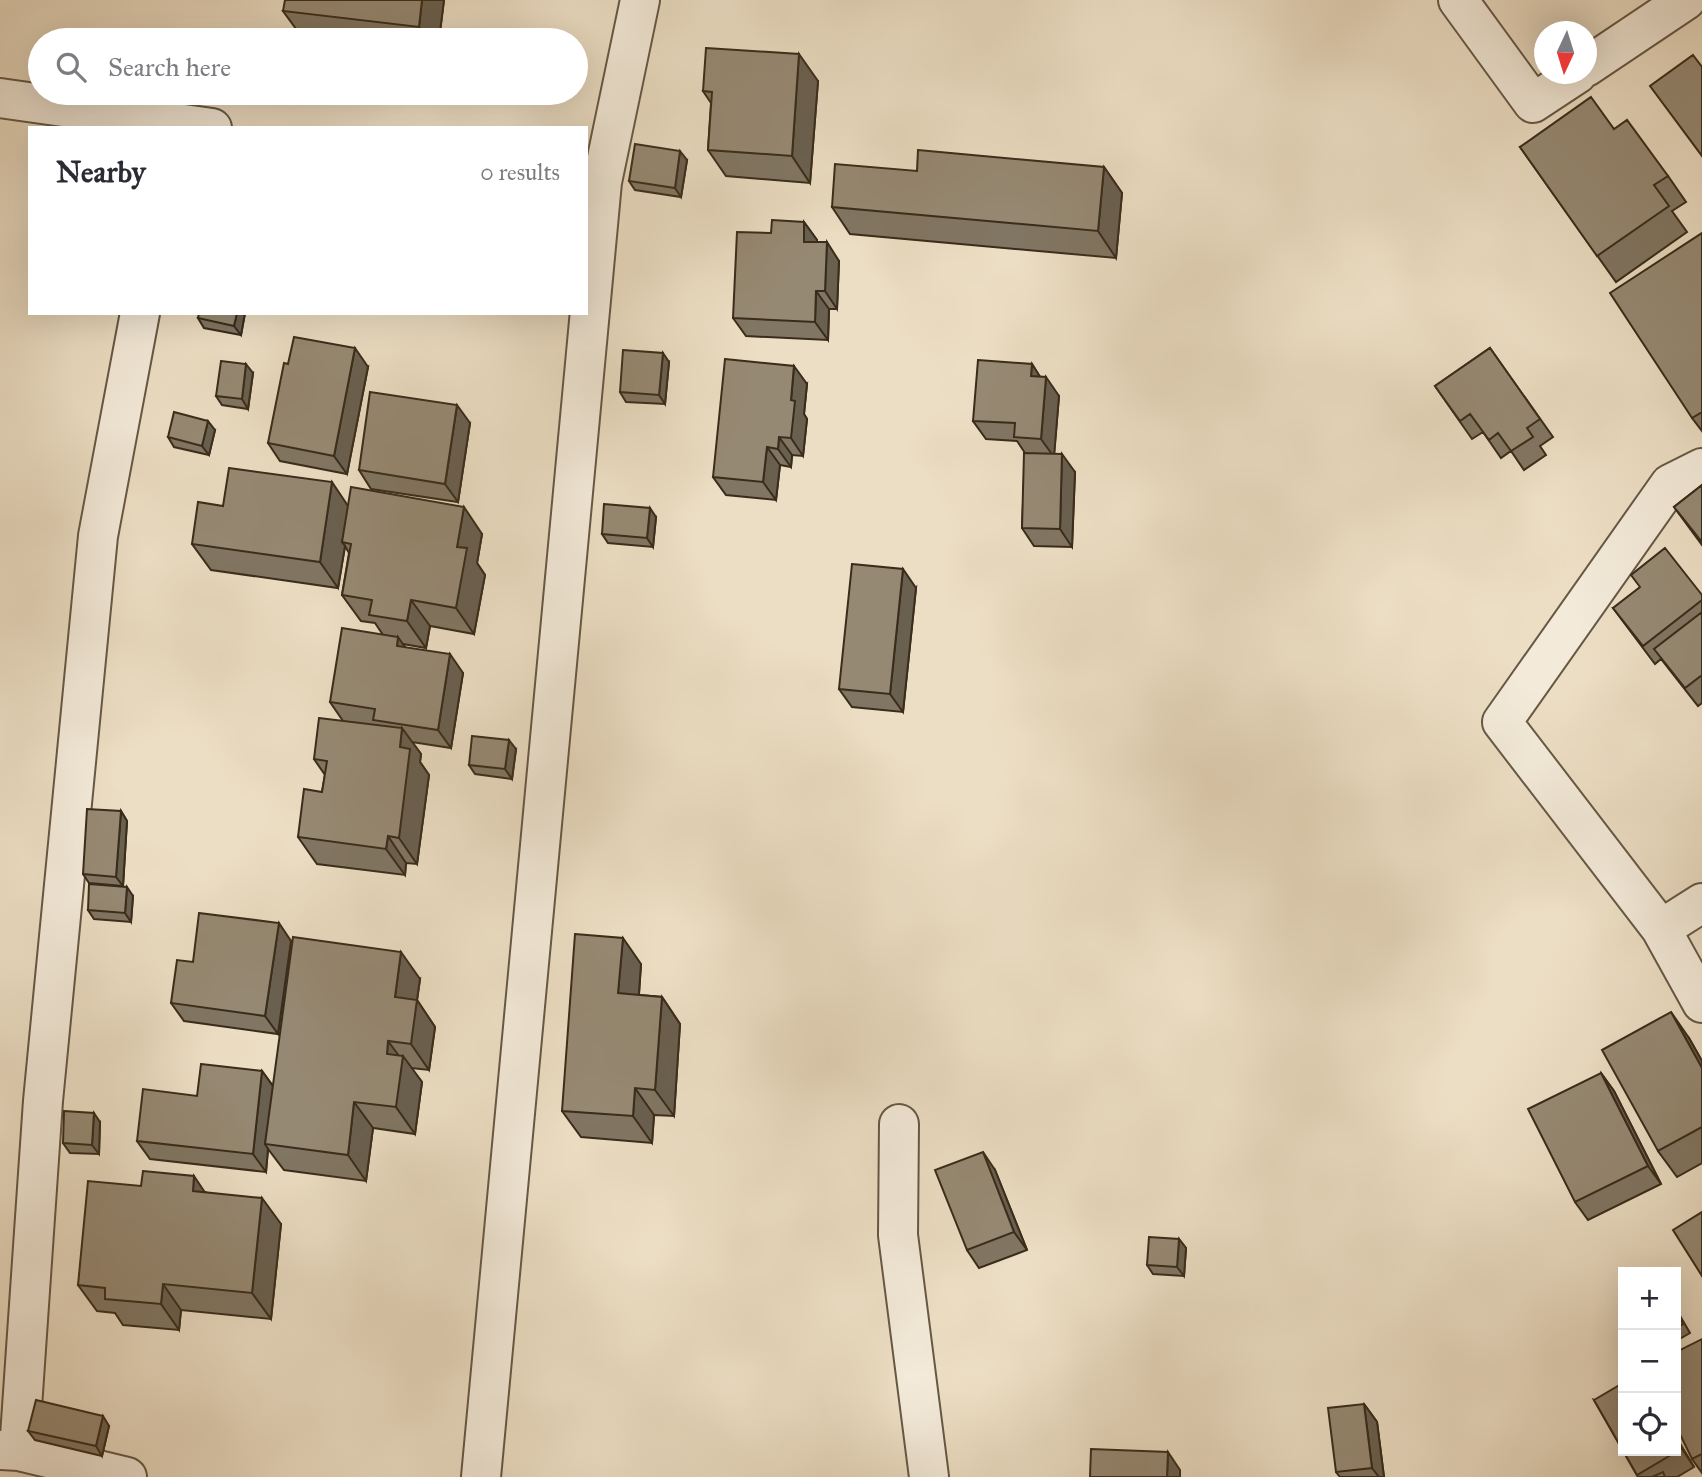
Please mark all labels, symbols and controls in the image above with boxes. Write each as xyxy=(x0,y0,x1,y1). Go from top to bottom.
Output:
north arrow xyxy=(1534,21,1597,84)
search box xyxy=(28,28,588,105)
icon: search xyxy=(52,48,90,86)
text: Search here xyxy=(108,51,231,83)
text: Nearby xyxy=(56,154,146,190)
text: 0 results xyxy=(480,158,560,186)
map controls xyxy=(1618,1267,1681,1456)
button: + xyxy=(1618,1267,1681,1330)
button: − xyxy=(1618,1330,1681,1393)
button: locate xyxy=(1618,1393,1681,1456)

